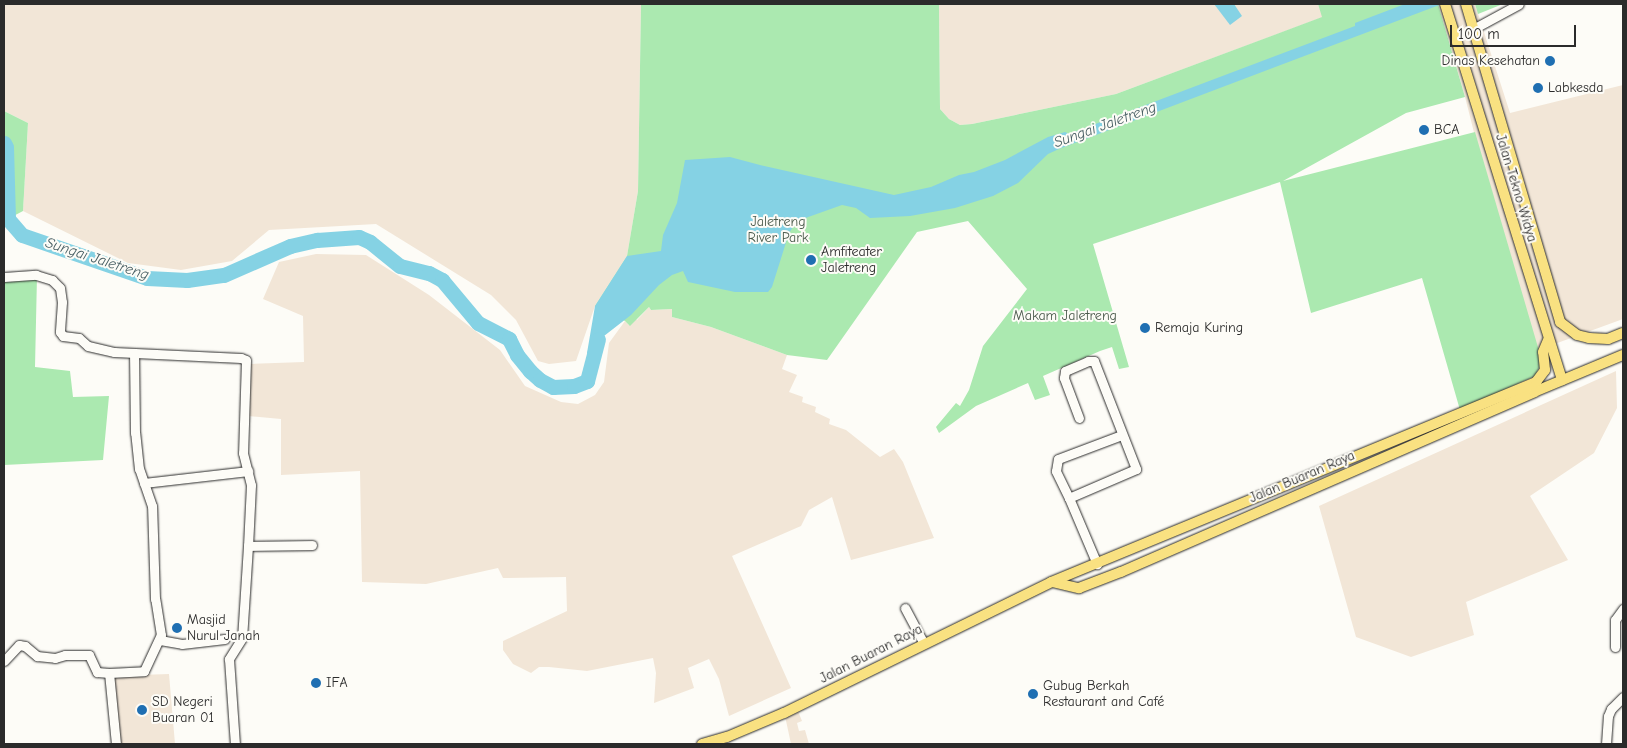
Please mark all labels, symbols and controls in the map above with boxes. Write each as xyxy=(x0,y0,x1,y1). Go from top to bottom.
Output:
scale bar xyxy=(1452,15,1578,47)
text: 100 m xyxy=(1458,25,1500,43)
place label: Dinas Kesehatan xyxy=(1442,53,1540,69)
marker: Dinas Kesehatan xyxy=(1544,55,1556,67)
place label: Labkesda xyxy=(1548,80,1603,96)
marker: Labkesda xyxy=(1532,82,1544,94)
water label: Sungai Jaletreng xyxy=(1051,98,1159,152)
place label: BCA xyxy=(1434,122,1459,138)
marker: BCA xyxy=(1418,124,1430,136)
street label: Jalan Tekno Widya xyxy=(1492,132,1540,244)
park label: Jaletreng River Park xyxy=(747,214,809,246)
water label: Sungai Jaletreng xyxy=(43,234,151,284)
place label: Amfiteater Jaletreng xyxy=(821,244,882,276)
marker: Amfiteater Jaletreng xyxy=(805,254,817,266)
park label: Makam Jaletreng xyxy=(1013,308,1117,324)
place label: Remaja Kuring xyxy=(1155,320,1243,336)
marker: Remaja Kuring xyxy=(1139,322,1151,334)
street label: Jalan Buaran Raya xyxy=(1247,447,1357,507)
place label: Masjid Nurul Janah xyxy=(187,612,260,644)
street label: Jalan Buaran Raya xyxy=(817,621,925,687)
marker: Masjid Nurul Janah xyxy=(171,622,183,634)
place label: IFA xyxy=(326,675,348,691)
marker: IFA xyxy=(310,677,322,689)
place label: Gubug Berkah Restaurant and Café xyxy=(1043,678,1164,710)
marker: Gubug Berkah Restaurant and Café xyxy=(1027,688,1039,700)
place label: SD Negeri Buaran 01 xyxy=(152,694,214,726)
marker: SD Negeri Buaran 01 xyxy=(136,704,148,716)

